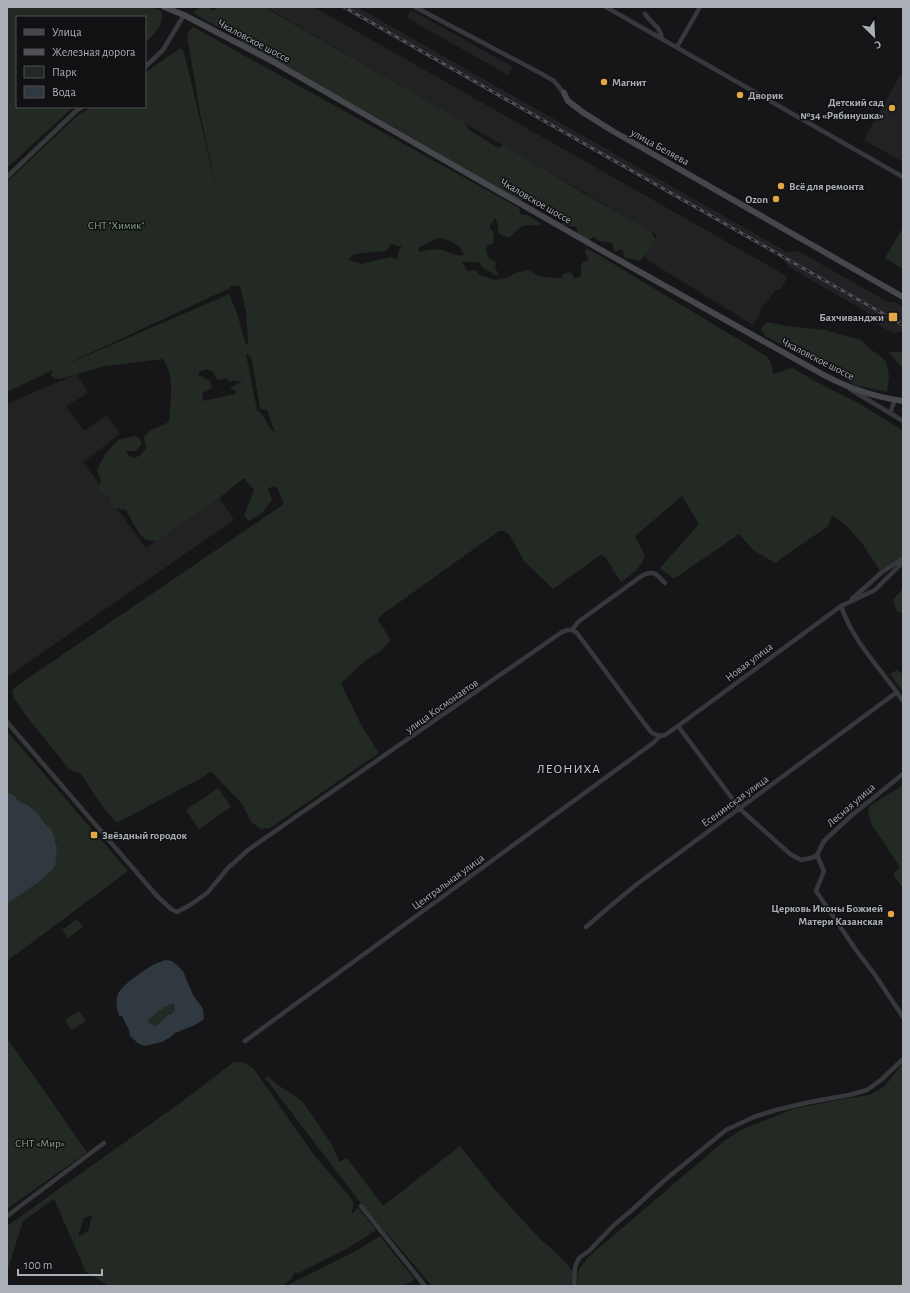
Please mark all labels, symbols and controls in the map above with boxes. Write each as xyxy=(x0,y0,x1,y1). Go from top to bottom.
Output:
legend xyxy=(16,16,146,108)
north arrow xyxy=(854,16,894,56)
street label: Чкаловское шоссе xyxy=(216,17,292,65)
text: Улица xyxy=(52,26,82,38)
text: С xyxy=(873,38,883,51)
text: Железная дорога xyxy=(52,46,136,58)
text: Парк xyxy=(52,66,77,78)
marker: Магнит xyxy=(599,77,609,87)
place label: Магнит xyxy=(612,77,647,88)
text: Вода xyxy=(52,86,76,98)
marker: Дворик xyxy=(735,90,745,100)
place label: Дворик xyxy=(748,90,784,101)
place label: Детский сад №34 «Рябинушка» xyxy=(800,97,884,121)
marker: Детский сад №34 «Рябинушка» xyxy=(887,103,897,113)
street label: улица Беляева xyxy=(628,126,691,167)
street label: Чкаловское шоссе xyxy=(499,176,573,226)
marker: Всё для ремонта xyxy=(776,181,786,191)
place label: Всё для ремонта xyxy=(789,181,864,192)
place label: Ozon xyxy=(745,194,768,205)
marker: Ozon xyxy=(771,194,781,204)
park label: СНТ "Химик" xyxy=(88,220,144,231)
marker: Бахчиванджи xyxy=(887,311,899,323)
place label: Бахчиванджи xyxy=(819,312,884,323)
street label: Чкаловское шоссе xyxy=(780,336,856,382)
street label: Новая улица xyxy=(723,641,775,683)
street label: улица Космонавтов xyxy=(403,677,480,736)
district label: ЛЕОНИХА xyxy=(537,763,601,776)
street label: Есенинская улица xyxy=(700,773,770,829)
street label: Лесная улица xyxy=(825,781,877,829)
marker: Звёздный городок xyxy=(89,830,99,840)
place label: Звёздный городок xyxy=(102,830,187,841)
street label: Центральная улица xyxy=(410,852,486,912)
place label: Церковь Иконы Божией Матери Казанская xyxy=(771,903,883,927)
marker: Церковь Иконы Божией Матери Казанская xyxy=(886,909,896,919)
park label: СНТ «Мир» xyxy=(15,1138,65,1149)
scale bar xyxy=(18,1251,102,1277)
text: 100 m xyxy=(24,1259,52,1271)

